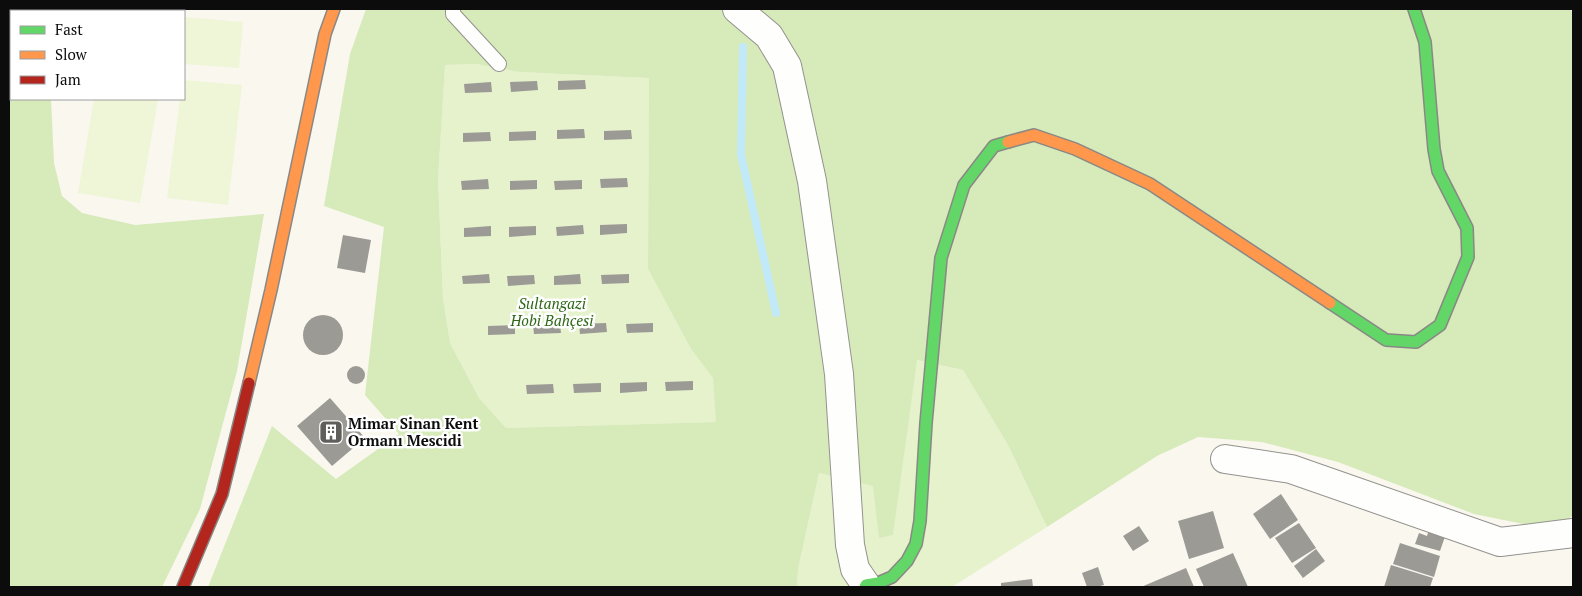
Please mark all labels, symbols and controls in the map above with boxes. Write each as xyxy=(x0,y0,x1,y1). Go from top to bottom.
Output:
legend xyxy=(10,10,185,100)
text: Fast xyxy=(55,19,83,39)
text: Slow xyxy=(55,44,88,64)
text: Jam xyxy=(55,69,81,89)
park label: Sultangazi Hobi Bahçesi xyxy=(510,293,594,330)
place label: Mimar Sinan Kent Ormanı Mescidi xyxy=(348,413,478,450)
building icon: Mimar Sinan Kent Ormanı Mescidi xyxy=(318,419,344,445)

